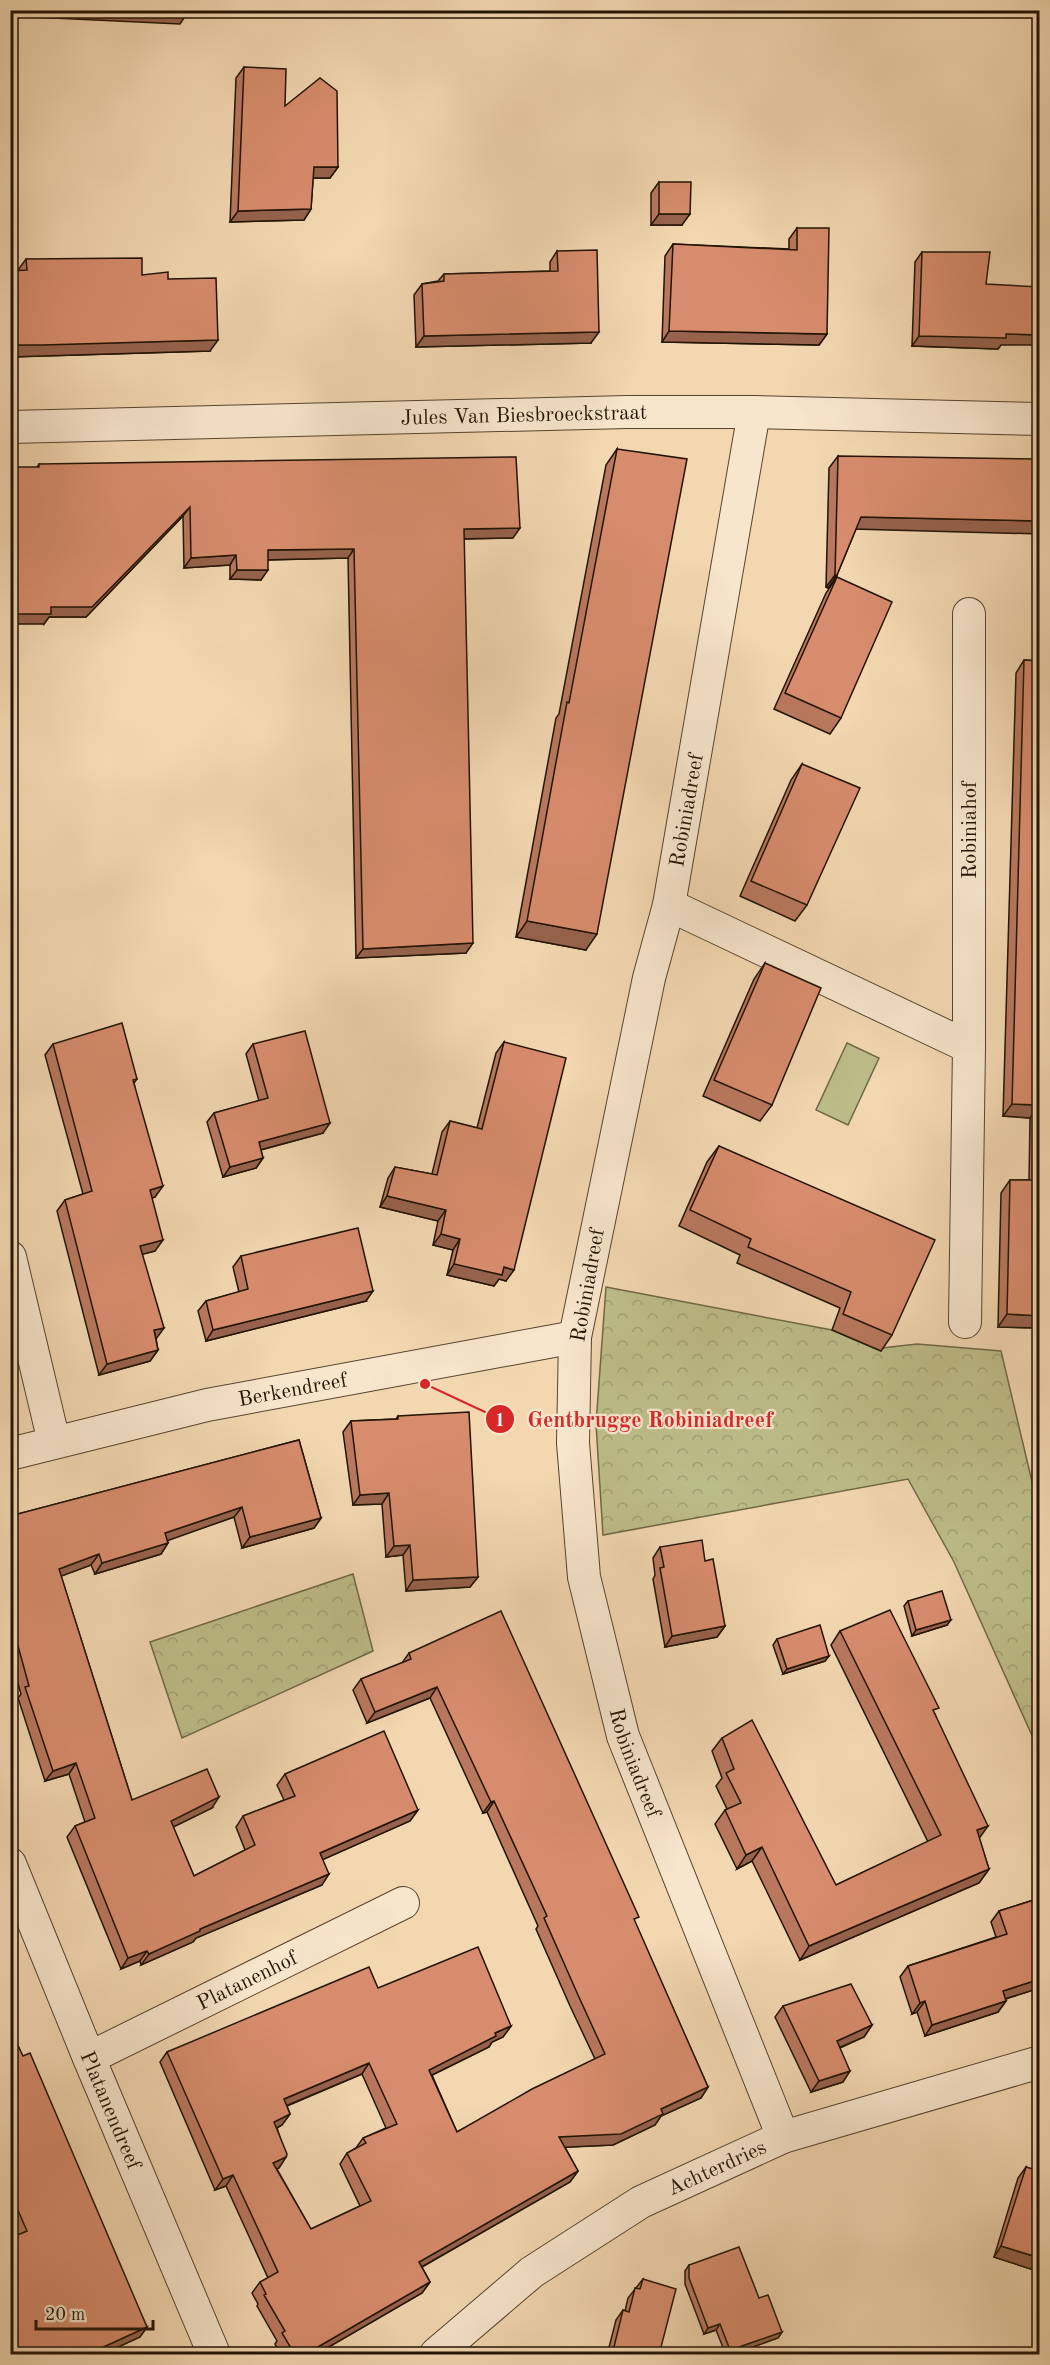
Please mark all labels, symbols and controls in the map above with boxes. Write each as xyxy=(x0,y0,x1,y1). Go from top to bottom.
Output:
street label: Jules Van Biesbroeckstraat xyxy=(400,403,647,430)
street label: Robiniadreef xyxy=(667,751,708,869)
street label: Robiniahof xyxy=(960,780,981,879)
street label: Robiniadreef xyxy=(568,1226,609,1344)
street label: Berkendreef xyxy=(237,1370,350,1411)
callout: Gentbrugge Robiniadreef xyxy=(485,1399,785,1439)
text: Gentbrugge Robiniadreef xyxy=(527,1410,774,1432)
text: 1 xyxy=(495,1412,505,1430)
street label: Robiniadreef xyxy=(605,1706,664,1822)
street label: Platanenhof xyxy=(194,1947,302,2015)
street label: Platanendreef xyxy=(75,2048,144,2174)
street label: Achterdries xyxy=(665,2137,770,2200)
scale bar xyxy=(36,2293,153,2331)
text: 20 m xyxy=(45,2306,85,2324)

